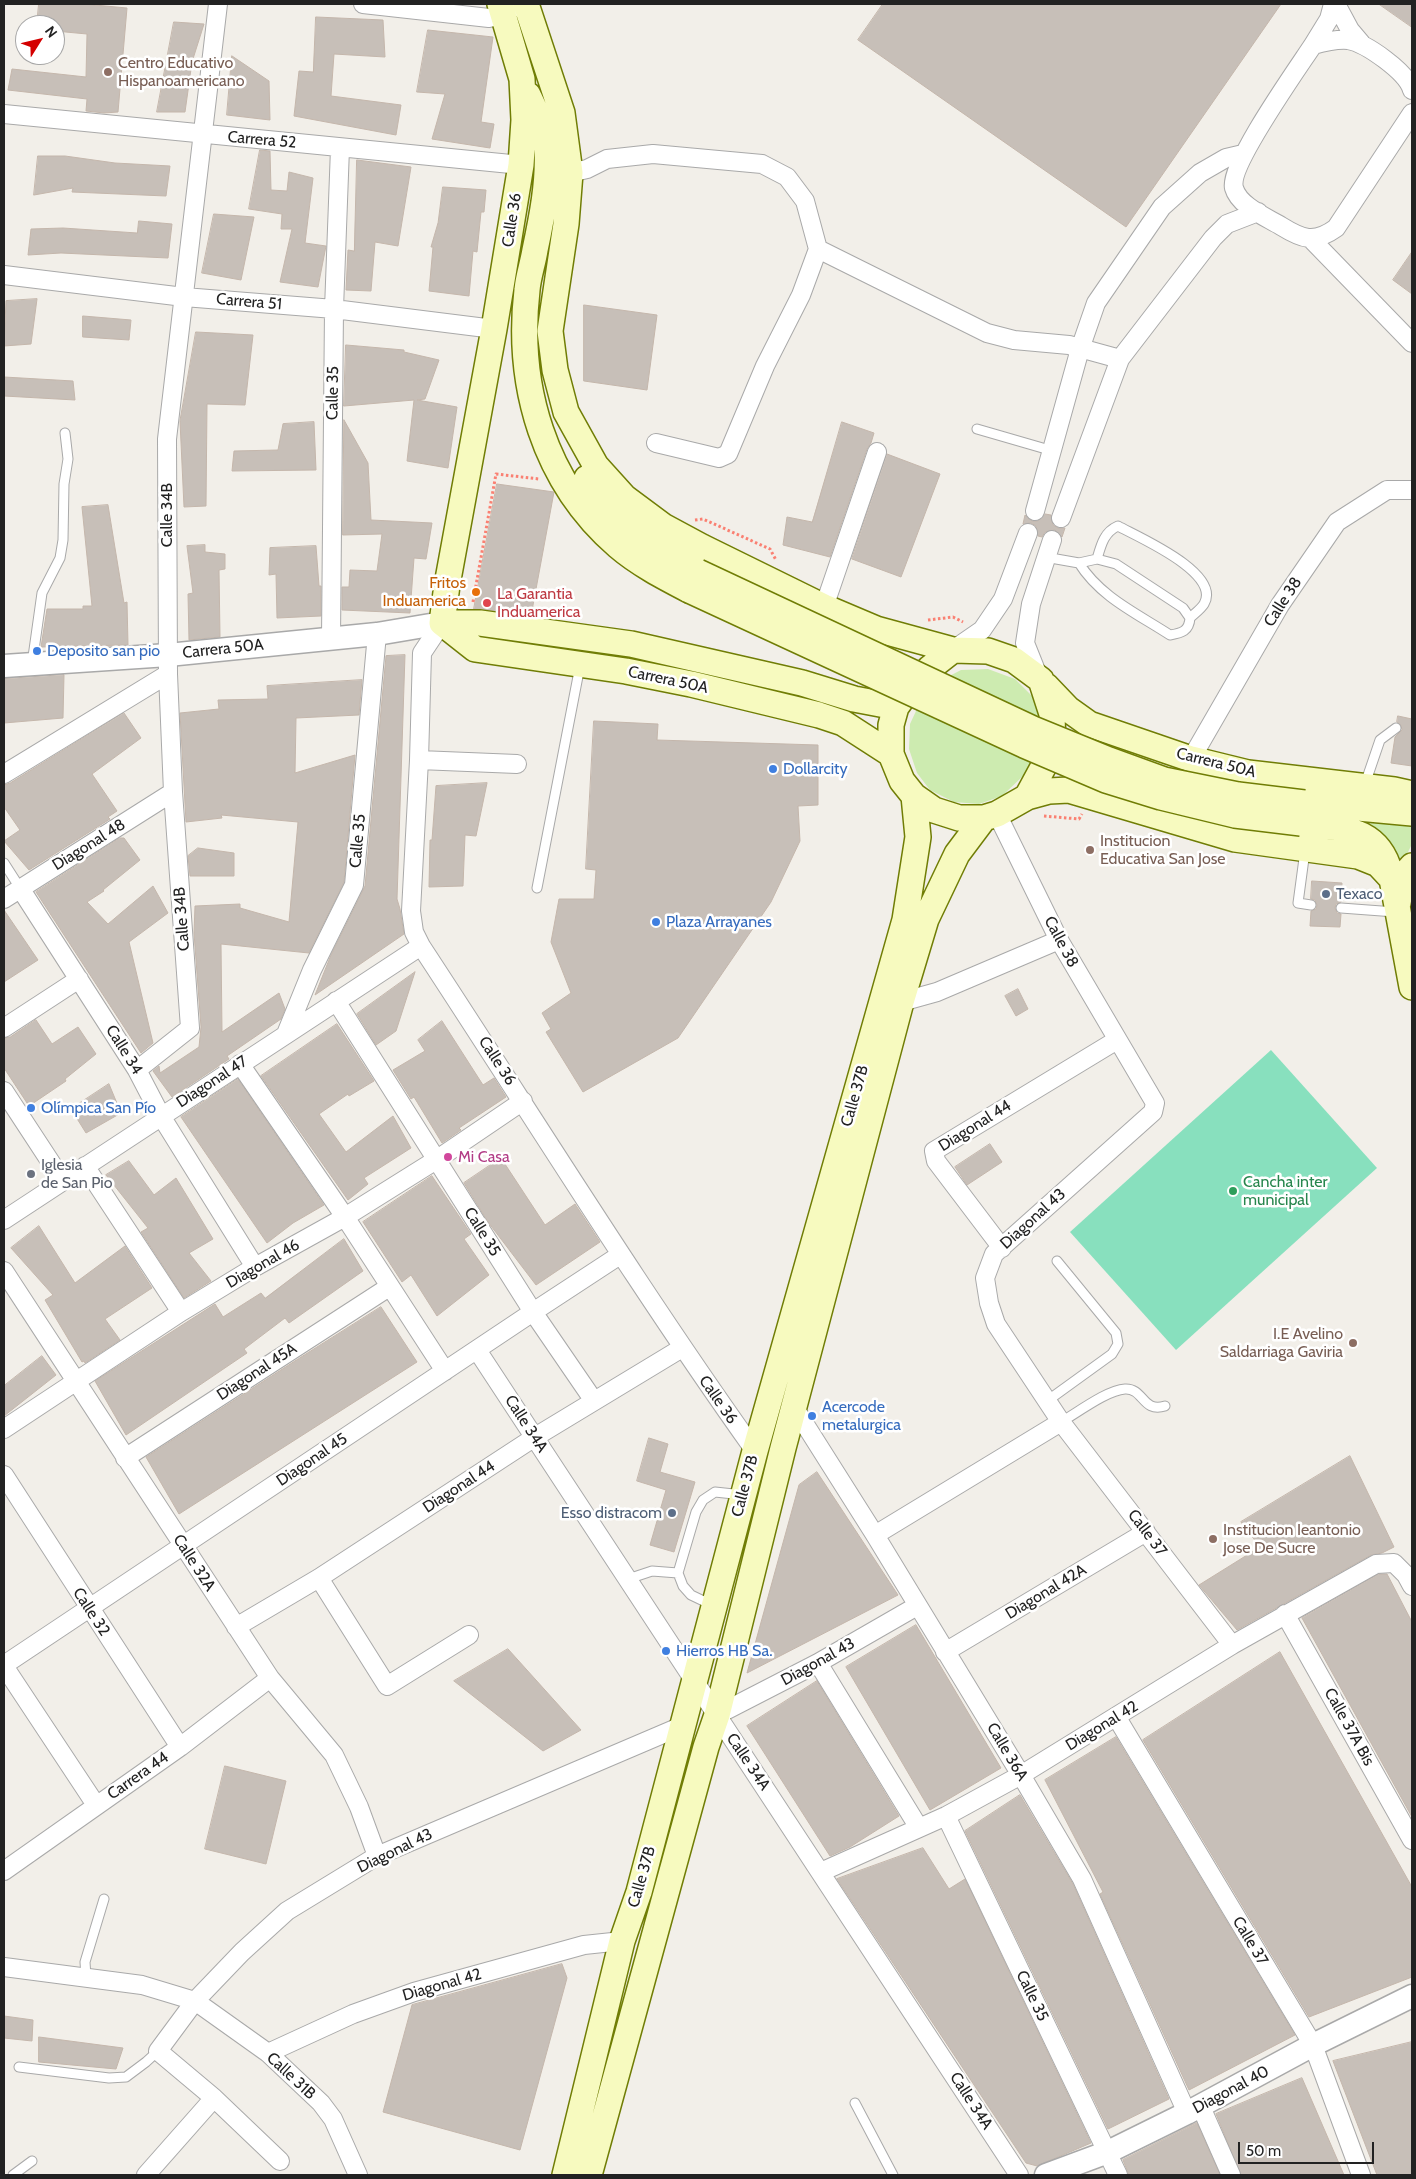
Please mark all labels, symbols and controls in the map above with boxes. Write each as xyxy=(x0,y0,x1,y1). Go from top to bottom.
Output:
north arrow xyxy=(15,15,65,65)
text: N xyxy=(41,22,62,41)
place label: Centro Educativo Hispanoamericano xyxy=(118,53,245,91)
marker: Centro Educativo Hispanoamericano xyxy=(102,66,114,78)
street label: Carrera 52 xyxy=(227,127,297,153)
street label: Calle 36 xyxy=(498,192,526,248)
street label: Carrera 51 xyxy=(215,290,283,314)
street label: Calle 35 xyxy=(323,366,343,420)
street label: Calle 34B xyxy=(157,483,177,547)
place label: Fritos Induamerica xyxy=(383,573,466,611)
street label: Calle 38 xyxy=(1260,574,1306,630)
place label: La Garantia Induamerica xyxy=(497,584,580,622)
marker: Fritos Induamerica xyxy=(470,586,482,598)
marker: La Garantia Induamerica xyxy=(481,597,493,609)
street label: Carrera 50A xyxy=(182,635,264,663)
place label: Deposito san pio xyxy=(47,641,160,661)
marker: Deposito san pio xyxy=(31,645,43,657)
street label: Carrera 50A xyxy=(626,662,710,698)
street label: Carrera 50A xyxy=(1174,744,1258,782)
place label: Dollarcity xyxy=(783,759,848,779)
marker: Dollarcity xyxy=(767,763,779,775)
street label: Calle 35 xyxy=(346,813,370,869)
street label: Diagonal 48 xyxy=(49,815,129,875)
place label: Institucion Educativa San Jose xyxy=(1100,831,1226,869)
marker: Institucion Educativa San Jose xyxy=(1084,844,1096,856)
place label: Texaco xyxy=(1336,884,1383,904)
street label: Calle 34B xyxy=(170,886,194,952)
marker: Texaco xyxy=(1320,888,1332,900)
place label: Plaza Arrayanes xyxy=(666,912,772,932)
street label: Calle 38 xyxy=(1040,913,1082,971)
marker: Plaza Arrayanes xyxy=(650,916,662,928)
street label: Calle 34 xyxy=(101,1022,147,1078)
street label: Calle 36 xyxy=(474,1033,520,1089)
street label: Diagonal 47 xyxy=(173,1052,251,1112)
street label: Calle 37B xyxy=(837,1063,873,1129)
street label: Diagonal 44 xyxy=(935,1096,1015,1156)
place label: Olímpica San Pío xyxy=(41,1098,156,1118)
marker: Olímpica San Pío xyxy=(25,1102,37,1114)
place label: Mi Casa xyxy=(458,1147,510,1167)
marker: Mi Casa xyxy=(442,1151,454,1163)
place label: Iglesia de San Pio xyxy=(41,1155,112,1193)
marker: Iglesia de San Pio xyxy=(25,1168,37,1180)
place label: Cancha inter municipal xyxy=(1243,1172,1327,1210)
street label: Diagonal 43 xyxy=(996,1185,1070,1253)
marker: Cancha inter municipal xyxy=(1227,1185,1239,1197)
street label: Calle 35 xyxy=(460,1204,504,1260)
street label: Diagonal 46 xyxy=(223,1235,303,1293)
place label: I.E Avelino Saldarriaga Gaviria xyxy=(1220,1324,1343,1362)
marker: I.E Avelino Saldarriaga Gaviria xyxy=(1347,1337,1359,1349)
street label: Diagonal 45A xyxy=(214,1339,300,1405)
street label: Calle 36 xyxy=(694,1372,742,1428)
street label: Calle 34A xyxy=(500,1392,552,1456)
place label: Acercode metalurgica xyxy=(822,1397,901,1435)
marker: Acercode metalurgica xyxy=(806,1410,818,1422)
street label: Diagonal 45 xyxy=(273,1429,351,1491)
street label: Calle 37B xyxy=(728,1453,762,1519)
street label: Diagonal 44 xyxy=(419,1457,499,1517)
place label: Esso distracom xyxy=(561,1503,662,1523)
street label: Calle 37 xyxy=(1123,1506,1171,1560)
marker: Esso distracom xyxy=(666,1507,678,1519)
place label: Institucion Ieantonio Jose De Sucre xyxy=(1223,1520,1361,1558)
street label: Calle 32A xyxy=(169,1531,219,1595)
marker: Institucion Ieantonio Jose De Sucre xyxy=(1207,1533,1219,1545)
street label: Diagonal 42A xyxy=(1002,1560,1090,1624)
street label: Calle 32 xyxy=(68,1584,114,1640)
street label: Diagonal 43 xyxy=(778,1634,858,1690)
place label: Hierros HB Sa. xyxy=(676,1641,772,1661)
marker: Hierros HB Sa. xyxy=(660,1645,672,1657)
street label: Calle 37A Bis xyxy=(1320,1685,1378,1769)
street label: Diagonal 42 xyxy=(1062,1697,1142,1755)
street label: Calle 36A xyxy=(982,1719,1032,1785)
street label: Calle 34A xyxy=(722,1730,774,1794)
street label: Carrera 44 xyxy=(104,1748,172,1804)
street label: Diagonal 43 xyxy=(354,1825,436,1877)
street label: Calle 37B xyxy=(624,1844,660,1910)
street label: Calle 37 xyxy=(1228,1913,1272,1969)
street label: Diagonal 42 xyxy=(400,1965,484,2005)
street label: Calle 35 xyxy=(1012,1967,1052,2025)
street label: Calle 31B xyxy=(262,2048,320,2104)
street label: Diagonal 40 xyxy=(1190,2062,1272,2118)
street label: Calle 34A xyxy=(945,2069,997,2133)
scale bar xyxy=(1241,2132,1377,2164)
text: 50 m xyxy=(1246,2142,1281,2160)

